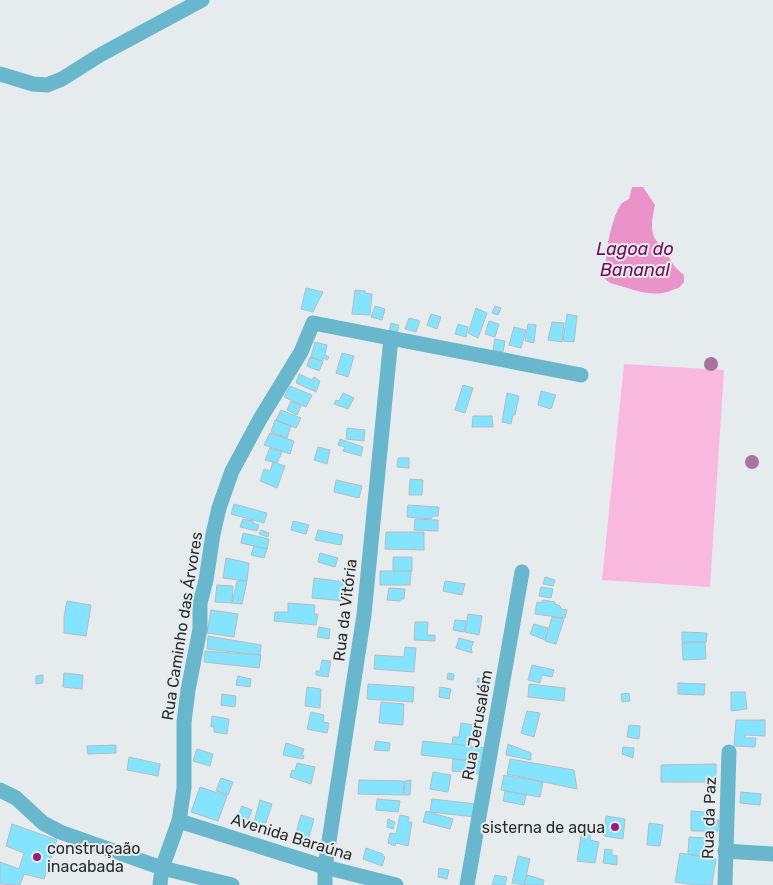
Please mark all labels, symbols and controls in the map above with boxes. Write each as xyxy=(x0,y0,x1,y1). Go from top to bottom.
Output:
water label: Lagoa do Bananal xyxy=(596,238,674,281)
street label: Rua Caminho das Árvores xyxy=(158,530,206,722)
street label: Rua da Vitória xyxy=(329,558,361,662)
street label: Rua Jerusalém xyxy=(458,668,496,782)
street label: Rua da Paz xyxy=(698,777,720,859)
street label: Avenida Baraúna xyxy=(229,809,355,865)
place label: sisterna de aqua xyxy=(482,818,605,837)
marker: sisterna de aqua xyxy=(609,821,621,833)
place label: construçaão inacabada xyxy=(47,839,141,876)
marker: construçaão inacabada xyxy=(31,851,43,863)

